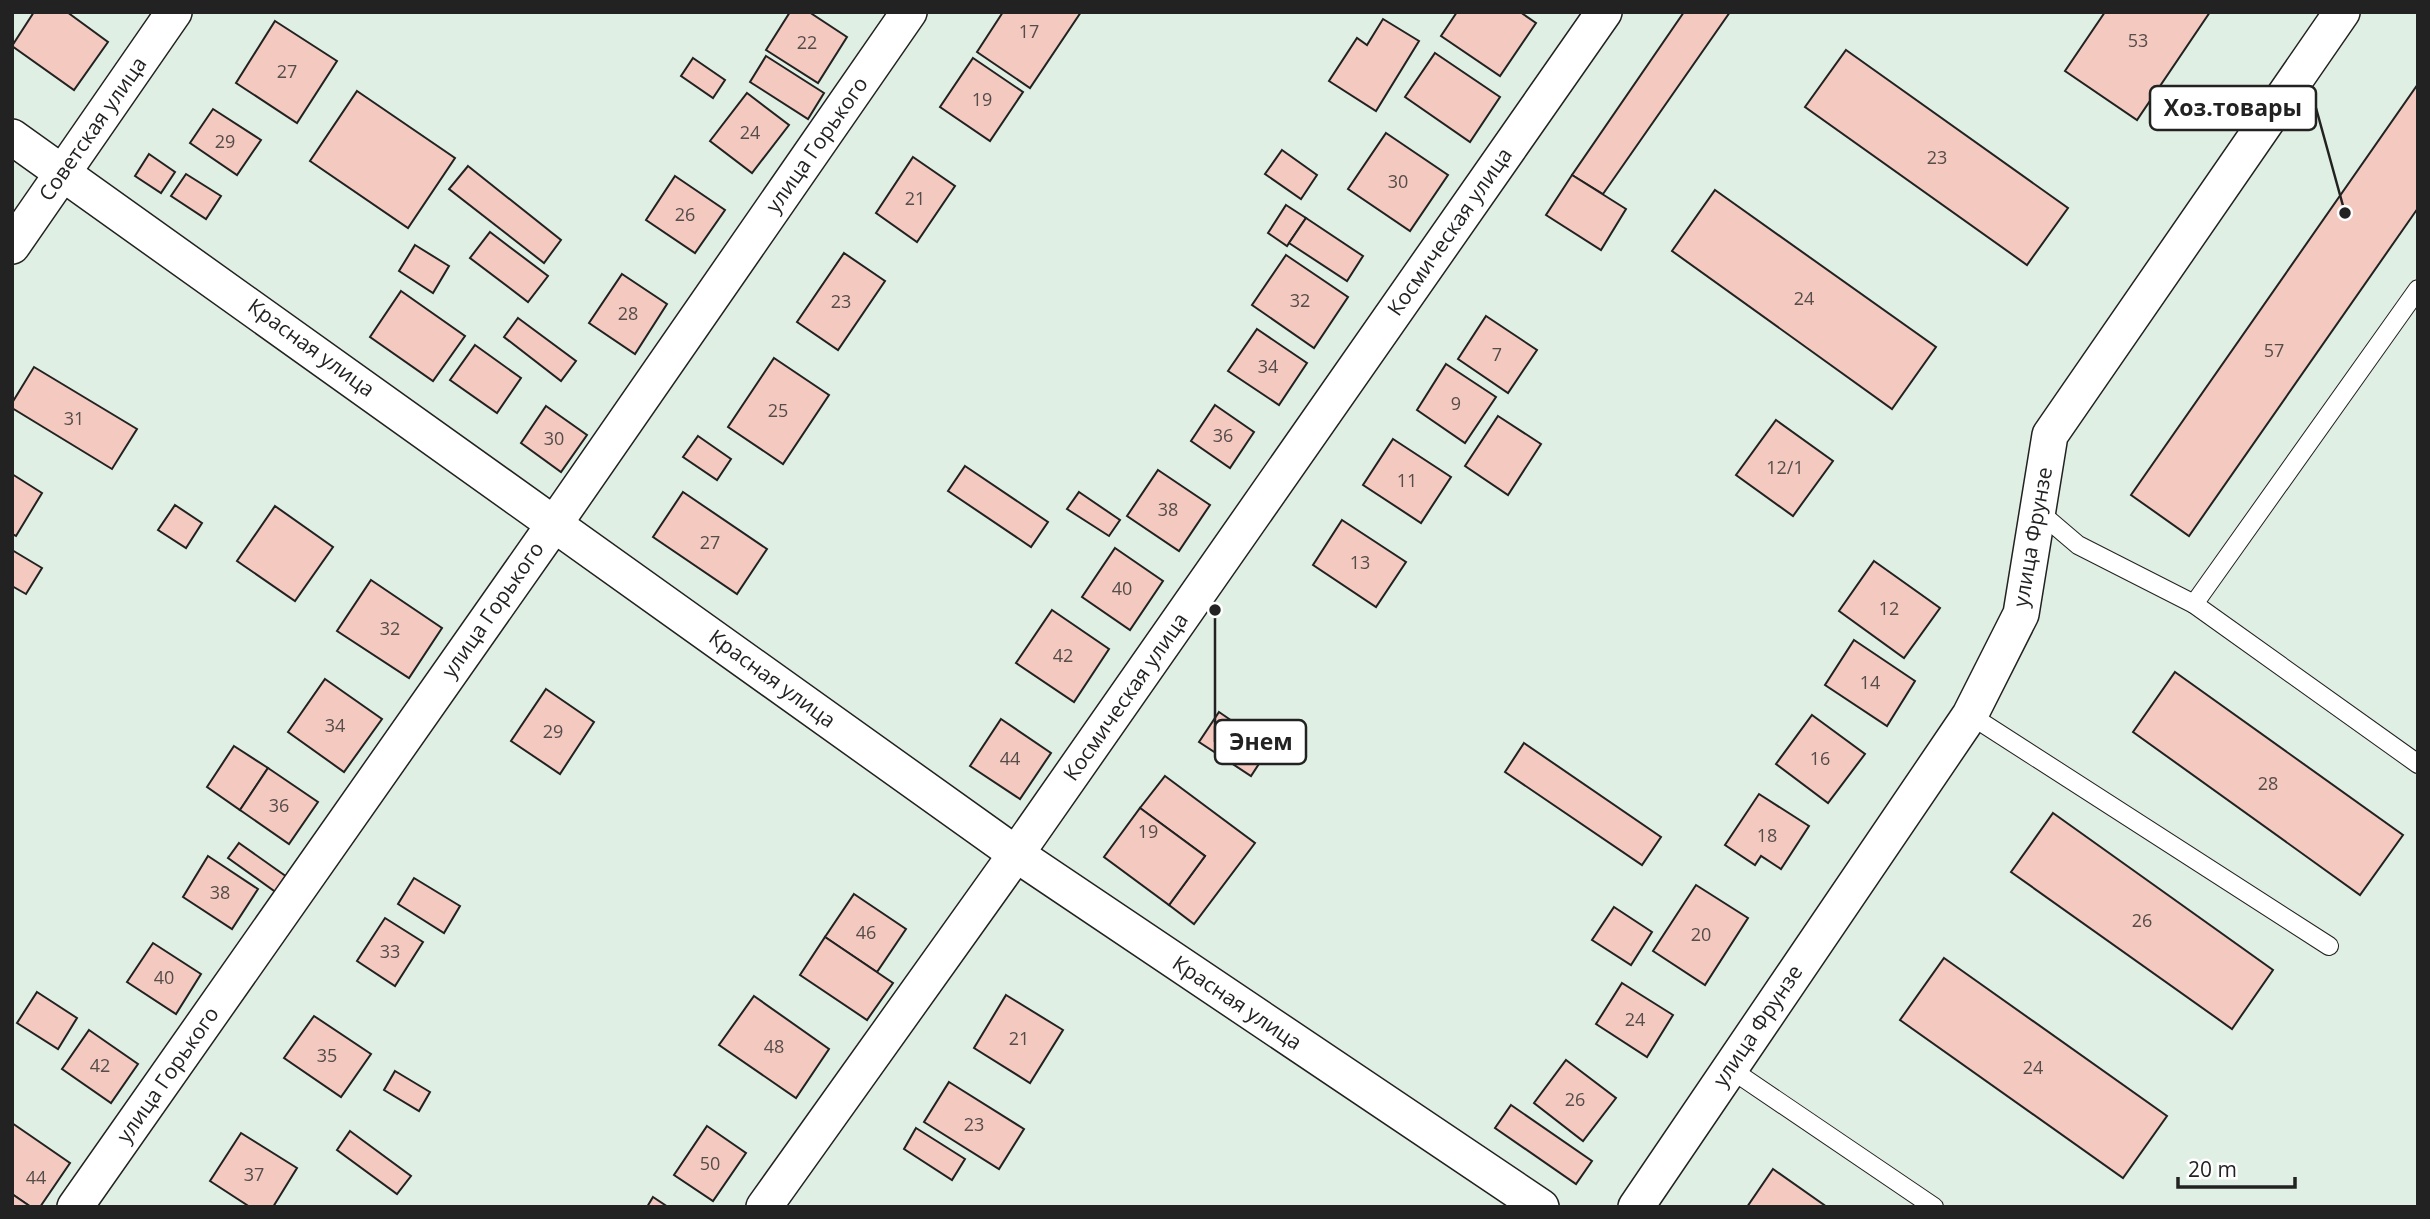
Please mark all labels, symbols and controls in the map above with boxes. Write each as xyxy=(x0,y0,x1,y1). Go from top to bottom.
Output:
house number: 17 xyxy=(1019,19,1039,43)
house number: 53 xyxy=(2128,28,2148,52)
house number: 22 xyxy=(797,30,817,54)
street label: Советская улица xyxy=(32,51,152,206)
house number: 27 xyxy=(277,59,297,83)
street label: улица Горького xyxy=(759,71,874,218)
callout: Хоз.товары xyxy=(2150,86,2316,130)
house number: 19 xyxy=(972,87,992,111)
text: Хоз.товары xyxy=(2164,91,2302,123)
house number: 24 xyxy=(740,120,760,144)
house number: 29 xyxy=(215,129,235,153)
street label: Космическая улица xyxy=(1381,142,1518,321)
house number: 23 xyxy=(1927,145,1947,169)
house number: 30 xyxy=(1388,169,1408,193)
house number: 21 xyxy=(905,186,925,210)
house number: 26 xyxy=(675,202,695,226)
house number: 24 xyxy=(1794,286,1814,310)
house number: 32 xyxy=(1290,288,1310,312)
house number: 23 xyxy=(831,289,851,313)
street label: Красная улица xyxy=(243,292,381,403)
house number: 28 xyxy=(618,301,638,325)
house number: 57 xyxy=(2264,338,2284,362)
house number: 7 xyxy=(1492,342,1502,366)
house number: 34 xyxy=(1258,354,1278,378)
house number: 9 xyxy=(1451,391,1461,415)
house number: 25 xyxy=(768,398,788,422)
house number: 31 xyxy=(64,406,84,430)
house number: 36 xyxy=(1213,423,1233,447)
house number: 30 xyxy=(544,426,564,450)
house number: 12/1 xyxy=(1766,455,1804,479)
street label: улица Фрунзе xyxy=(2006,465,2058,609)
house number: 11 xyxy=(1397,468,1417,492)
house number: 38 xyxy=(1158,497,1178,521)
house number: 27 xyxy=(700,530,720,554)
street label: улица Горького xyxy=(435,536,550,683)
house number: 13 xyxy=(1350,550,1370,574)
house number: 40 xyxy=(1112,576,1132,600)
house number: 12 xyxy=(1879,596,1899,620)
street label: Космическая улица xyxy=(1057,607,1194,786)
house number: 32 xyxy=(380,616,400,640)
street label: Красная улица xyxy=(704,623,842,734)
house number: 42 xyxy=(1053,643,1073,667)
house number: 14 xyxy=(1860,670,1880,694)
house number: 34 xyxy=(325,713,345,737)
house number: 29 xyxy=(543,719,563,743)
callout: Энем xyxy=(1215,720,1306,764)
text: Энем xyxy=(1229,725,1293,757)
house number: 44 xyxy=(1000,746,1020,770)
house number: 16 xyxy=(1810,746,1830,770)
house number: 28 xyxy=(2258,771,2278,795)
house number: 36 xyxy=(269,793,289,817)
house number: 19 xyxy=(1138,819,1158,843)
house number: 18 xyxy=(1757,823,1777,847)
house number: 38 xyxy=(210,880,230,904)
house number: 26 xyxy=(2132,908,2152,932)
house number: 46 xyxy=(856,920,876,944)
house number: 20 xyxy=(1691,922,1711,946)
house number: 33 xyxy=(380,939,400,963)
street label: Красная улица xyxy=(1167,949,1308,1056)
street label: улица Фрунзе xyxy=(1706,959,1808,1092)
house number: 40 xyxy=(154,965,174,989)
street label: улица Горького xyxy=(110,1001,225,1148)
house number: 24 xyxy=(1625,1007,1645,1031)
house number: 21 xyxy=(1009,1026,1029,1050)
house number: 48 xyxy=(764,1034,784,1058)
house number: 35 xyxy=(317,1043,337,1067)
house number: 42 xyxy=(90,1053,110,1077)
house number: 24 xyxy=(2023,1055,2043,1079)
house number: 26 xyxy=(1565,1087,1585,1111)
house number: 23 xyxy=(964,1112,984,1136)
scale bar xyxy=(2178,1146,2295,1190)
house number: 50 xyxy=(700,1151,720,1175)
text: 20 m xyxy=(2188,1155,2237,1183)
house number: 37 xyxy=(244,1162,264,1186)
house number: 44 xyxy=(26,1165,46,1189)

